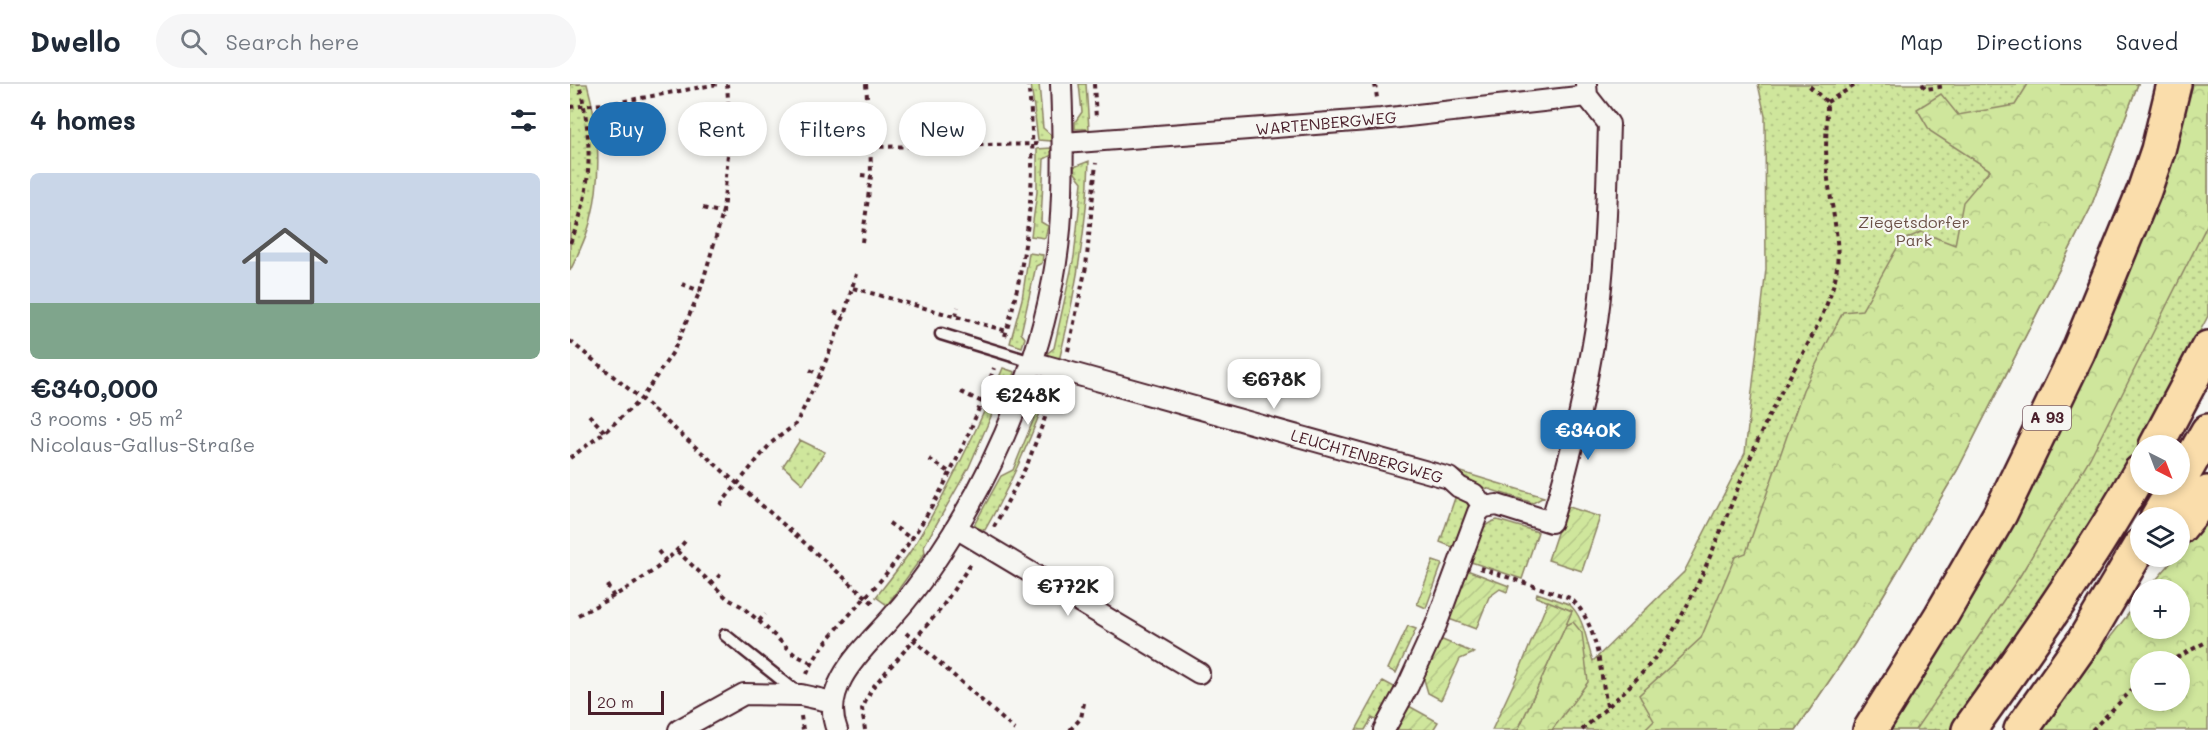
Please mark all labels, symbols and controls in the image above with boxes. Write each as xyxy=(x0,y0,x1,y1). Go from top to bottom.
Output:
search box xyxy=(156,14,576,68)
text: Dwello xyxy=(30,23,120,59)
icon: search xyxy=(177,25,210,58)
text: Search here xyxy=(225,27,359,56)
text: Map xyxy=(1900,28,1943,55)
text: Directions xyxy=(1976,28,2083,55)
text: Saved xyxy=(2116,28,2178,55)
chip: Buy xyxy=(588,102,666,156)
chip: Rent xyxy=(678,102,767,156)
chip: Filters xyxy=(779,102,887,156)
chip: New xyxy=(899,102,986,156)
text: 4 homes xyxy=(30,103,136,137)
icon: filters xyxy=(507,104,540,137)
street label: WARTENBERGWEG xyxy=(1255,106,1398,139)
park label: Ziegetsdorfer Park xyxy=(1858,211,1970,250)
icon: home xyxy=(231,212,339,320)
pin: €678K xyxy=(1232,359,1316,410)
text: €678K xyxy=(1241,365,1307,391)
text: €340,000 xyxy=(30,371,158,405)
pin: €248K xyxy=(986,375,1070,426)
text: €248K xyxy=(995,381,1061,407)
text: 3 rooms · 95 m² xyxy=(30,405,182,431)
road number: A 93 xyxy=(2023,406,2071,430)
pin: €340K xyxy=(1546,410,1630,461)
text: €340K xyxy=(1555,416,1621,442)
street label: LEUCHTENBERGWEG xyxy=(1289,424,1446,487)
text: Nicolaus-Gallus-Straße xyxy=(30,431,255,457)
north arrow xyxy=(2130,435,2190,495)
map controls xyxy=(2130,435,2190,711)
button: layers xyxy=(2130,507,2190,567)
pin: €772K xyxy=(1026,566,1110,617)
text: €772K xyxy=(1037,572,1099,598)
button: + xyxy=(2130,579,2190,639)
button: − xyxy=(2130,651,2190,711)
scale bar xyxy=(588,688,664,716)
text: 20 m xyxy=(597,691,634,712)

